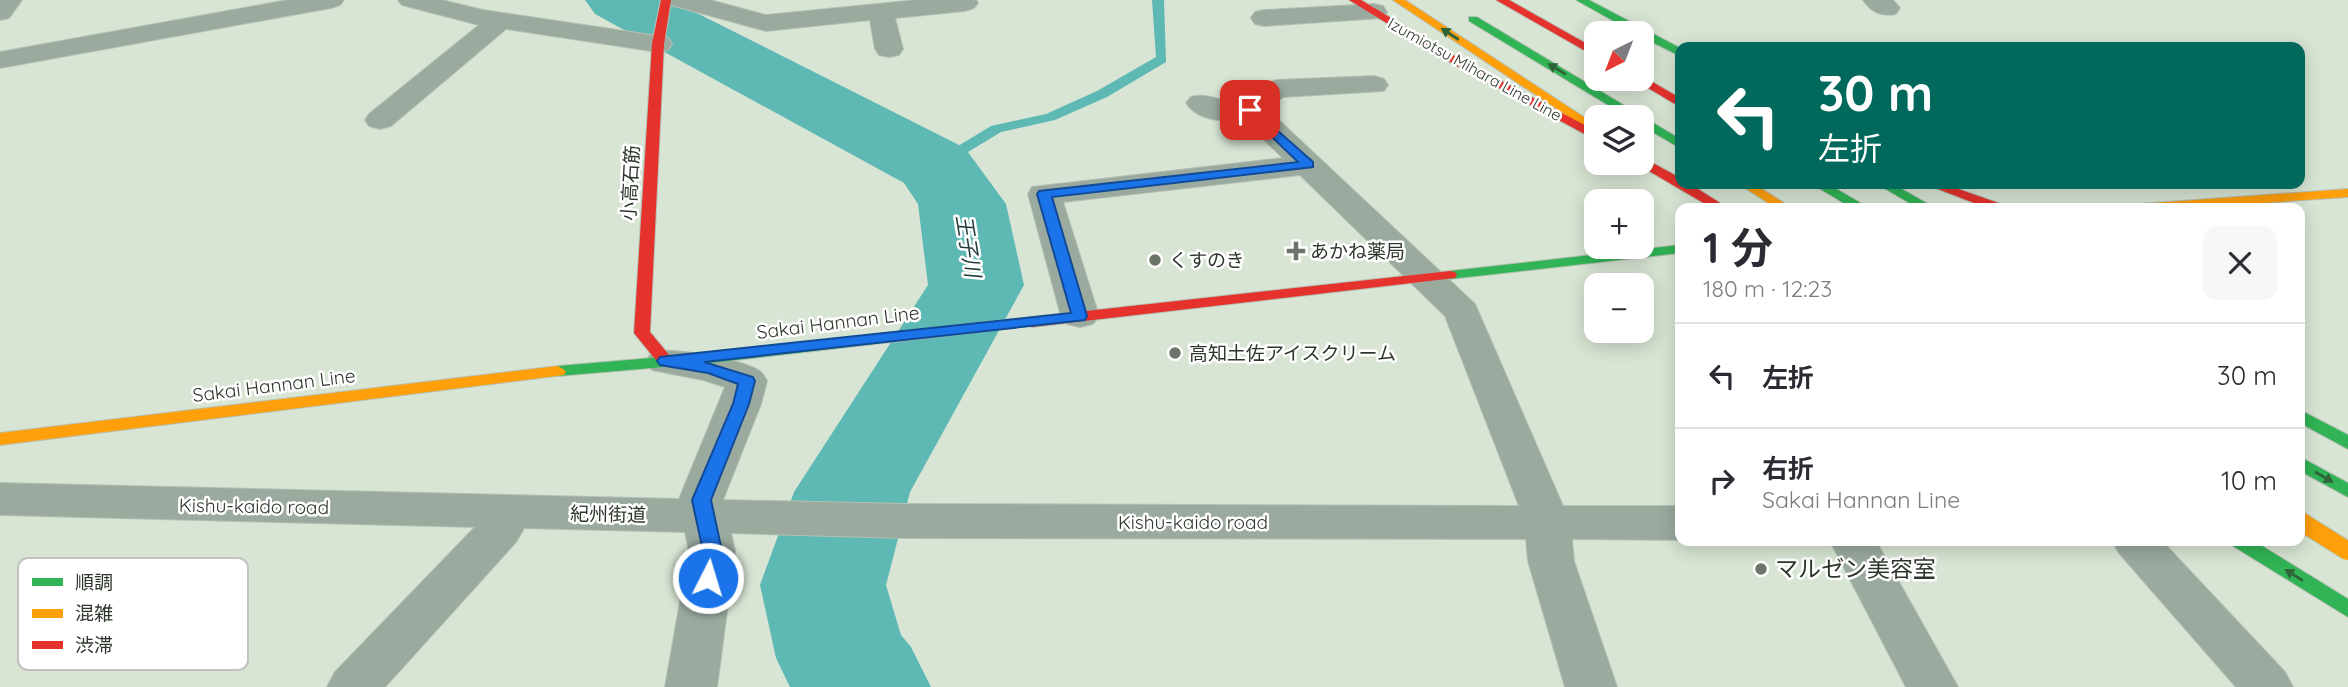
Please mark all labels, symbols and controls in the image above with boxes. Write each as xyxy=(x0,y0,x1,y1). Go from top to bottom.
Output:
street label: Izumiotsu Mihara Line Line xyxy=(1385,13,1565,125)
north arrow xyxy=(1584,21,1654,91)
map controls xyxy=(1584,21,1654,343)
one-way arrow xyxy=(1440,27,1459,40)
text: 30 m xyxy=(1818,62,1933,123)
one-way arrow xyxy=(1547,63,1566,75)
icon: left xyxy=(1703,70,1794,161)
pin xyxy=(1220,80,1280,140)
icon: arrive xyxy=(1231,91,1269,129)
button: layers xyxy=(1584,105,1654,175)
text: 左折 xyxy=(1818,128,1882,168)
street label: 小高石筋 xyxy=(616,144,644,222)
button: + xyxy=(1584,189,1654,259)
water label: 王子川 xyxy=(951,213,987,281)
text: 1 分 xyxy=(1703,221,1773,274)
button: close xyxy=(2203,226,2277,300)
place label: あかね薬局 xyxy=(1310,239,1405,263)
marker: あかね薬局 xyxy=(1288,243,1304,259)
place label: くすのき xyxy=(1169,248,1244,272)
marker: くすのき xyxy=(1147,252,1163,268)
button: − xyxy=(1584,273,1654,343)
text: 180 m · 12:23 xyxy=(1703,274,1832,303)
street label: Sakai Hannan Line xyxy=(755,300,921,344)
place label: 高知土佐アイスクリーム xyxy=(1189,341,1396,365)
marker: 高知土佐アイスクリーム xyxy=(1167,345,1183,361)
icon: left xyxy=(1703,357,1741,395)
text: 30 m xyxy=(2217,359,2277,392)
text: 左折 xyxy=(1762,361,1814,394)
street label: Sakai Hannan Line xyxy=(191,363,357,407)
text: 右折 xyxy=(1762,452,1814,485)
icon: right xyxy=(1703,462,1741,500)
text: 10 m xyxy=(2221,464,2277,497)
one-way arrow xyxy=(2314,471,2333,483)
text: Sakai Hannan Line xyxy=(1762,485,1960,514)
street label: Kishu-kaido road xyxy=(179,493,329,519)
street label: 紀州街道 xyxy=(570,501,646,527)
street label: Kishu-kaido road xyxy=(1118,510,1268,534)
position arrow xyxy=(671,541,745,615)
place label: マルゼン美容室 xyxy=(1775,554,1936,583)
legend xyxy=(18,558,248,670)
marker: マルゼン美容室 xyxy=(1753,561,1769,577)
one-way arrow xyxy=(2284,568,2304,581)
text: 順調 xyxy=(75,570,113,594)
text: 混雑 xyxy=(75,601,113,625)
text: 渋滞 xyxy=(75,633,113,657)

